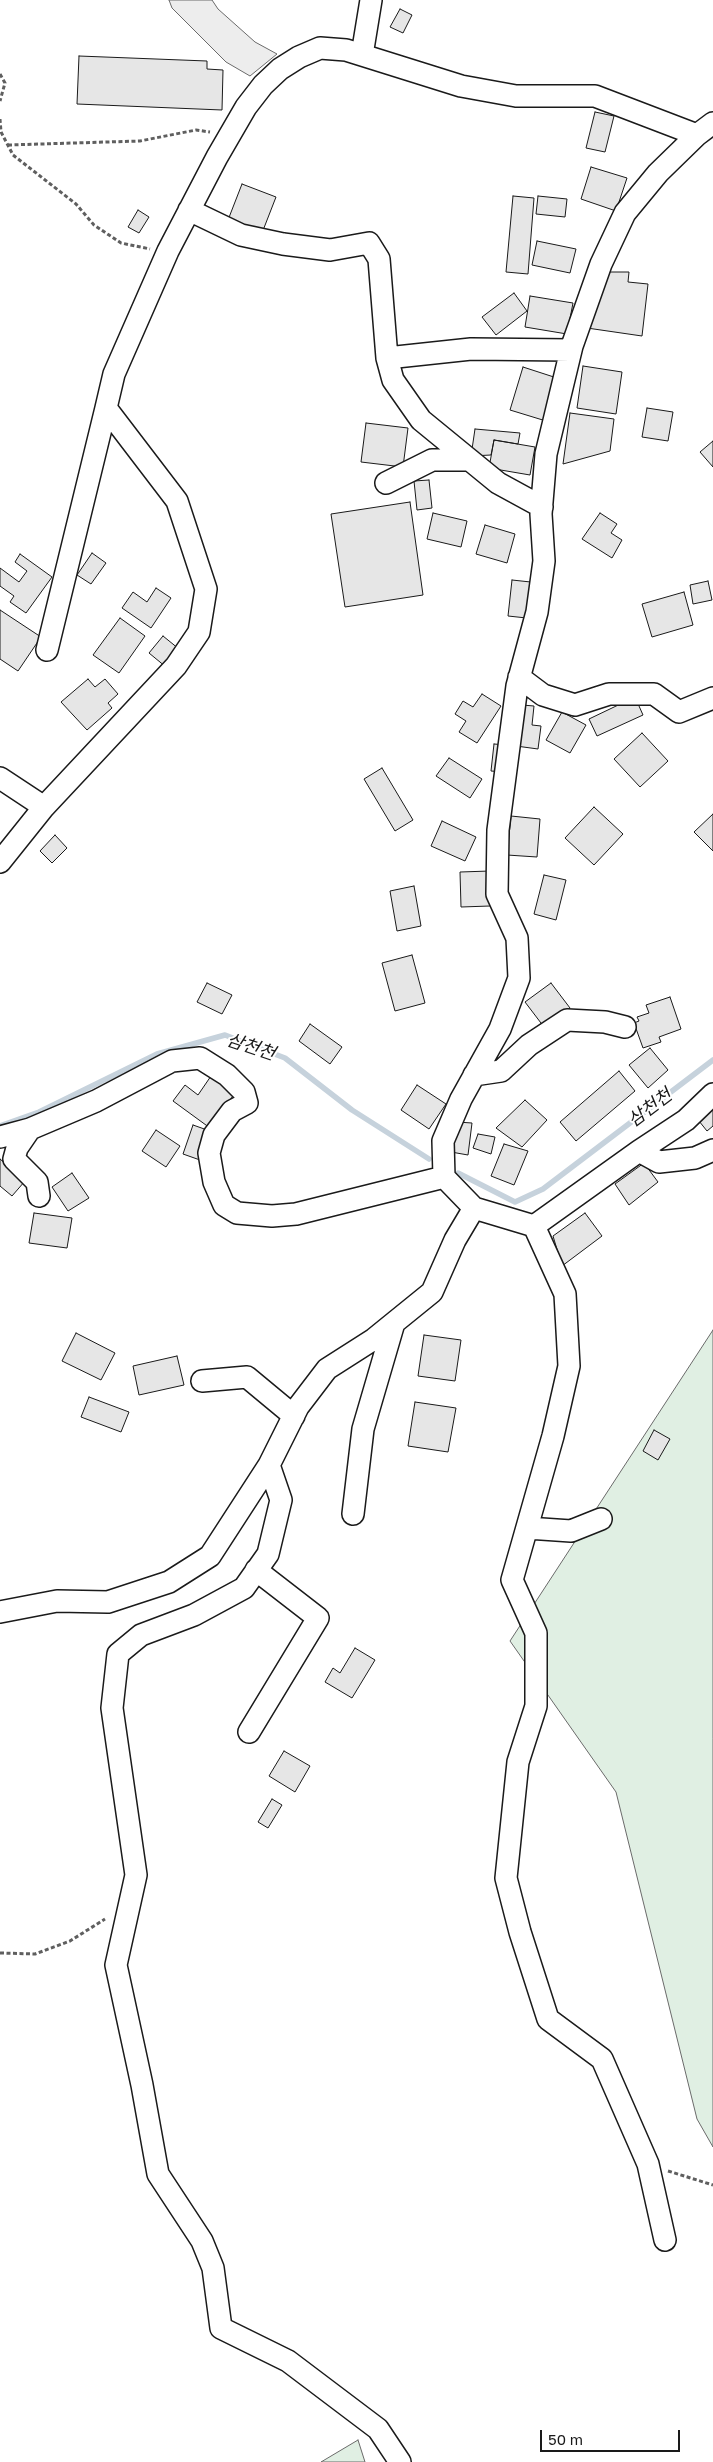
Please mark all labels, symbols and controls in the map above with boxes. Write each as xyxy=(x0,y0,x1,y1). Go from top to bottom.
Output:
water label: 삼천천 xyxy=(224,1029,278,1065)
water label: 삼천천 xyxy=(624,1084,676,1132)
scale bar xyxy=(543,2420,683,2452)
text: 50 m xyxy=(548,2430,583,2448)

